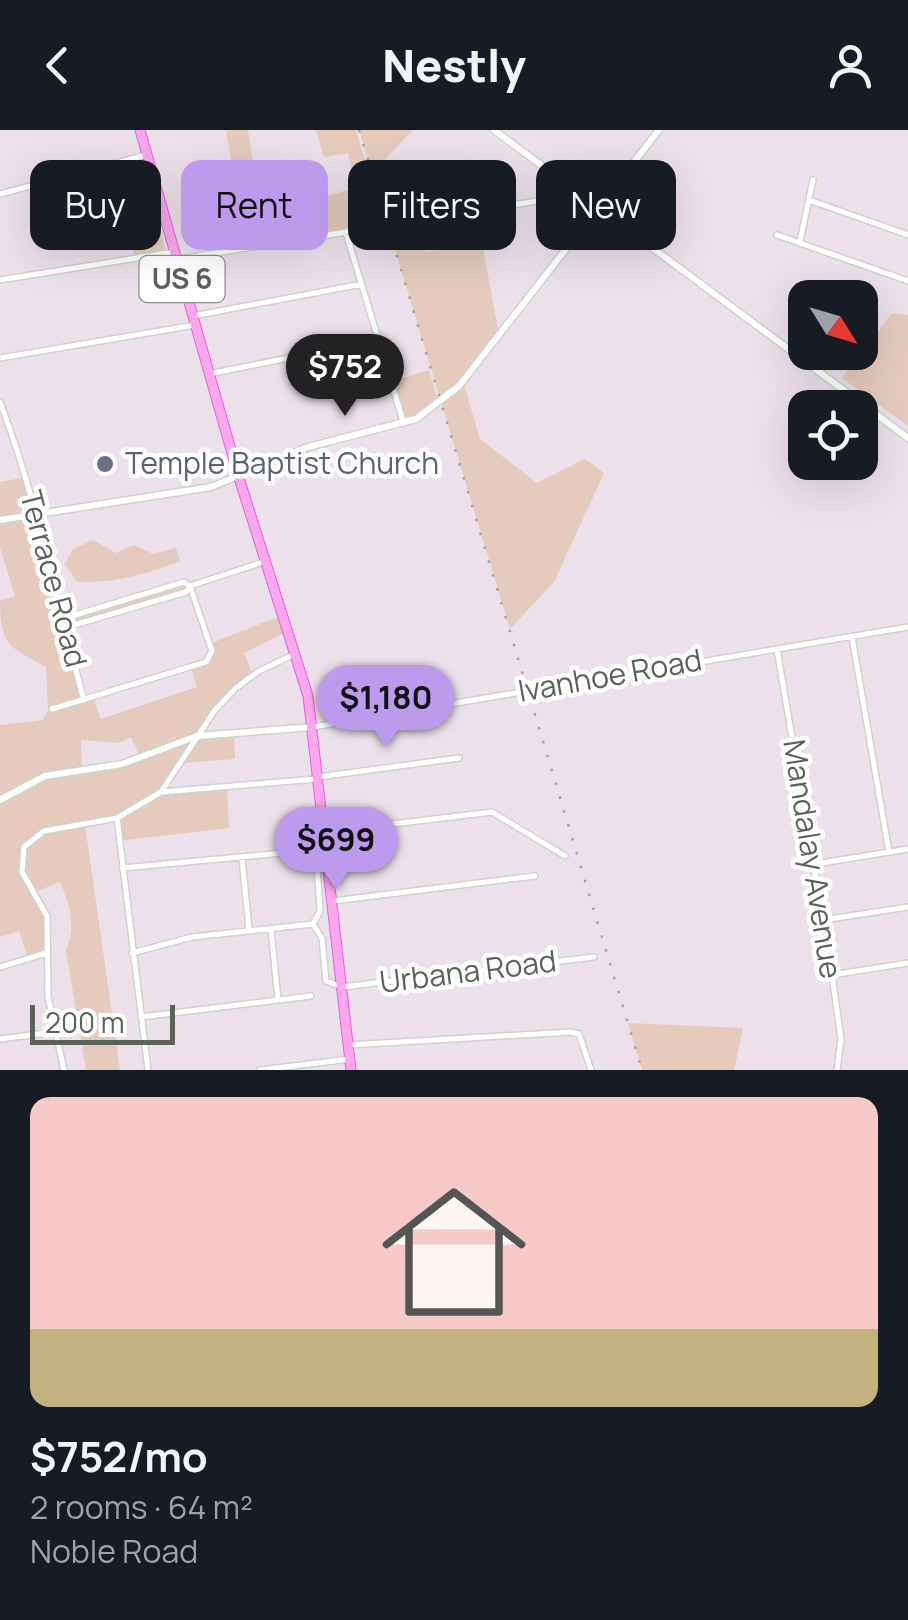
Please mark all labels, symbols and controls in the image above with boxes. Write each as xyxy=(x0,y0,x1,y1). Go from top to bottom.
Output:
text: Nestly xyxy=(382,34,526,96)
icon: back xyxy=(30,38,85,93)
icon: person xyxy=(823,38,878,93)
chip: Buy xyxy=(30,160,161,250)
chip: Rent xyxy=(181,160,328,250)
chip: Filters xyxy=(348,160,516,250)
chip: New xyxy=(536,160,676,250)
road number: US 6 xyxy=(140,256,224,302)
north arrow xyxy=(788,280,878,370)
map controls xyxy=(788,280,878,480)
pin: $752 xyxy=(286,334,404,419)
text: $752 xyxy=(308,344,382,388)
button: locate xyxy=(788,390,878,480)
place label: Temple Baptist Church xyxy=(125,442,439,483)
marker: Temple Baptist Church xyxy=(94,453,116,475)
street label: Terrace Road xyxy=(11,486,98,672)
street label: Ivanhoe Road xyxy=(515,638,705,711)
pin: $1,180 xyxy=(305,665,467,750)
text: $1,180 xyxy=(339,675,433,719)
street label: Mandalay Avenue xyxy=(774,736,853,981)
pin: $699 xyxy=(277,807,395,892)
text: $699 xyxy=(297,817,375,861)
street label: Urbana Road xyxy=(377,939,559,1002)
scale bar xyxy=(30,1000,175,1044)
text: 200 m xyxy=(45,1003,124,1041)
icon: home xyxy=(364,1162,544,1342)
text: $752/mo xyxy=(30,1427,208,1485)
text: 2 rooms · 64 m² xyxy=(30,1485,253,1529)
text: Noble Road xyxy=(30,1529,198,1573)

